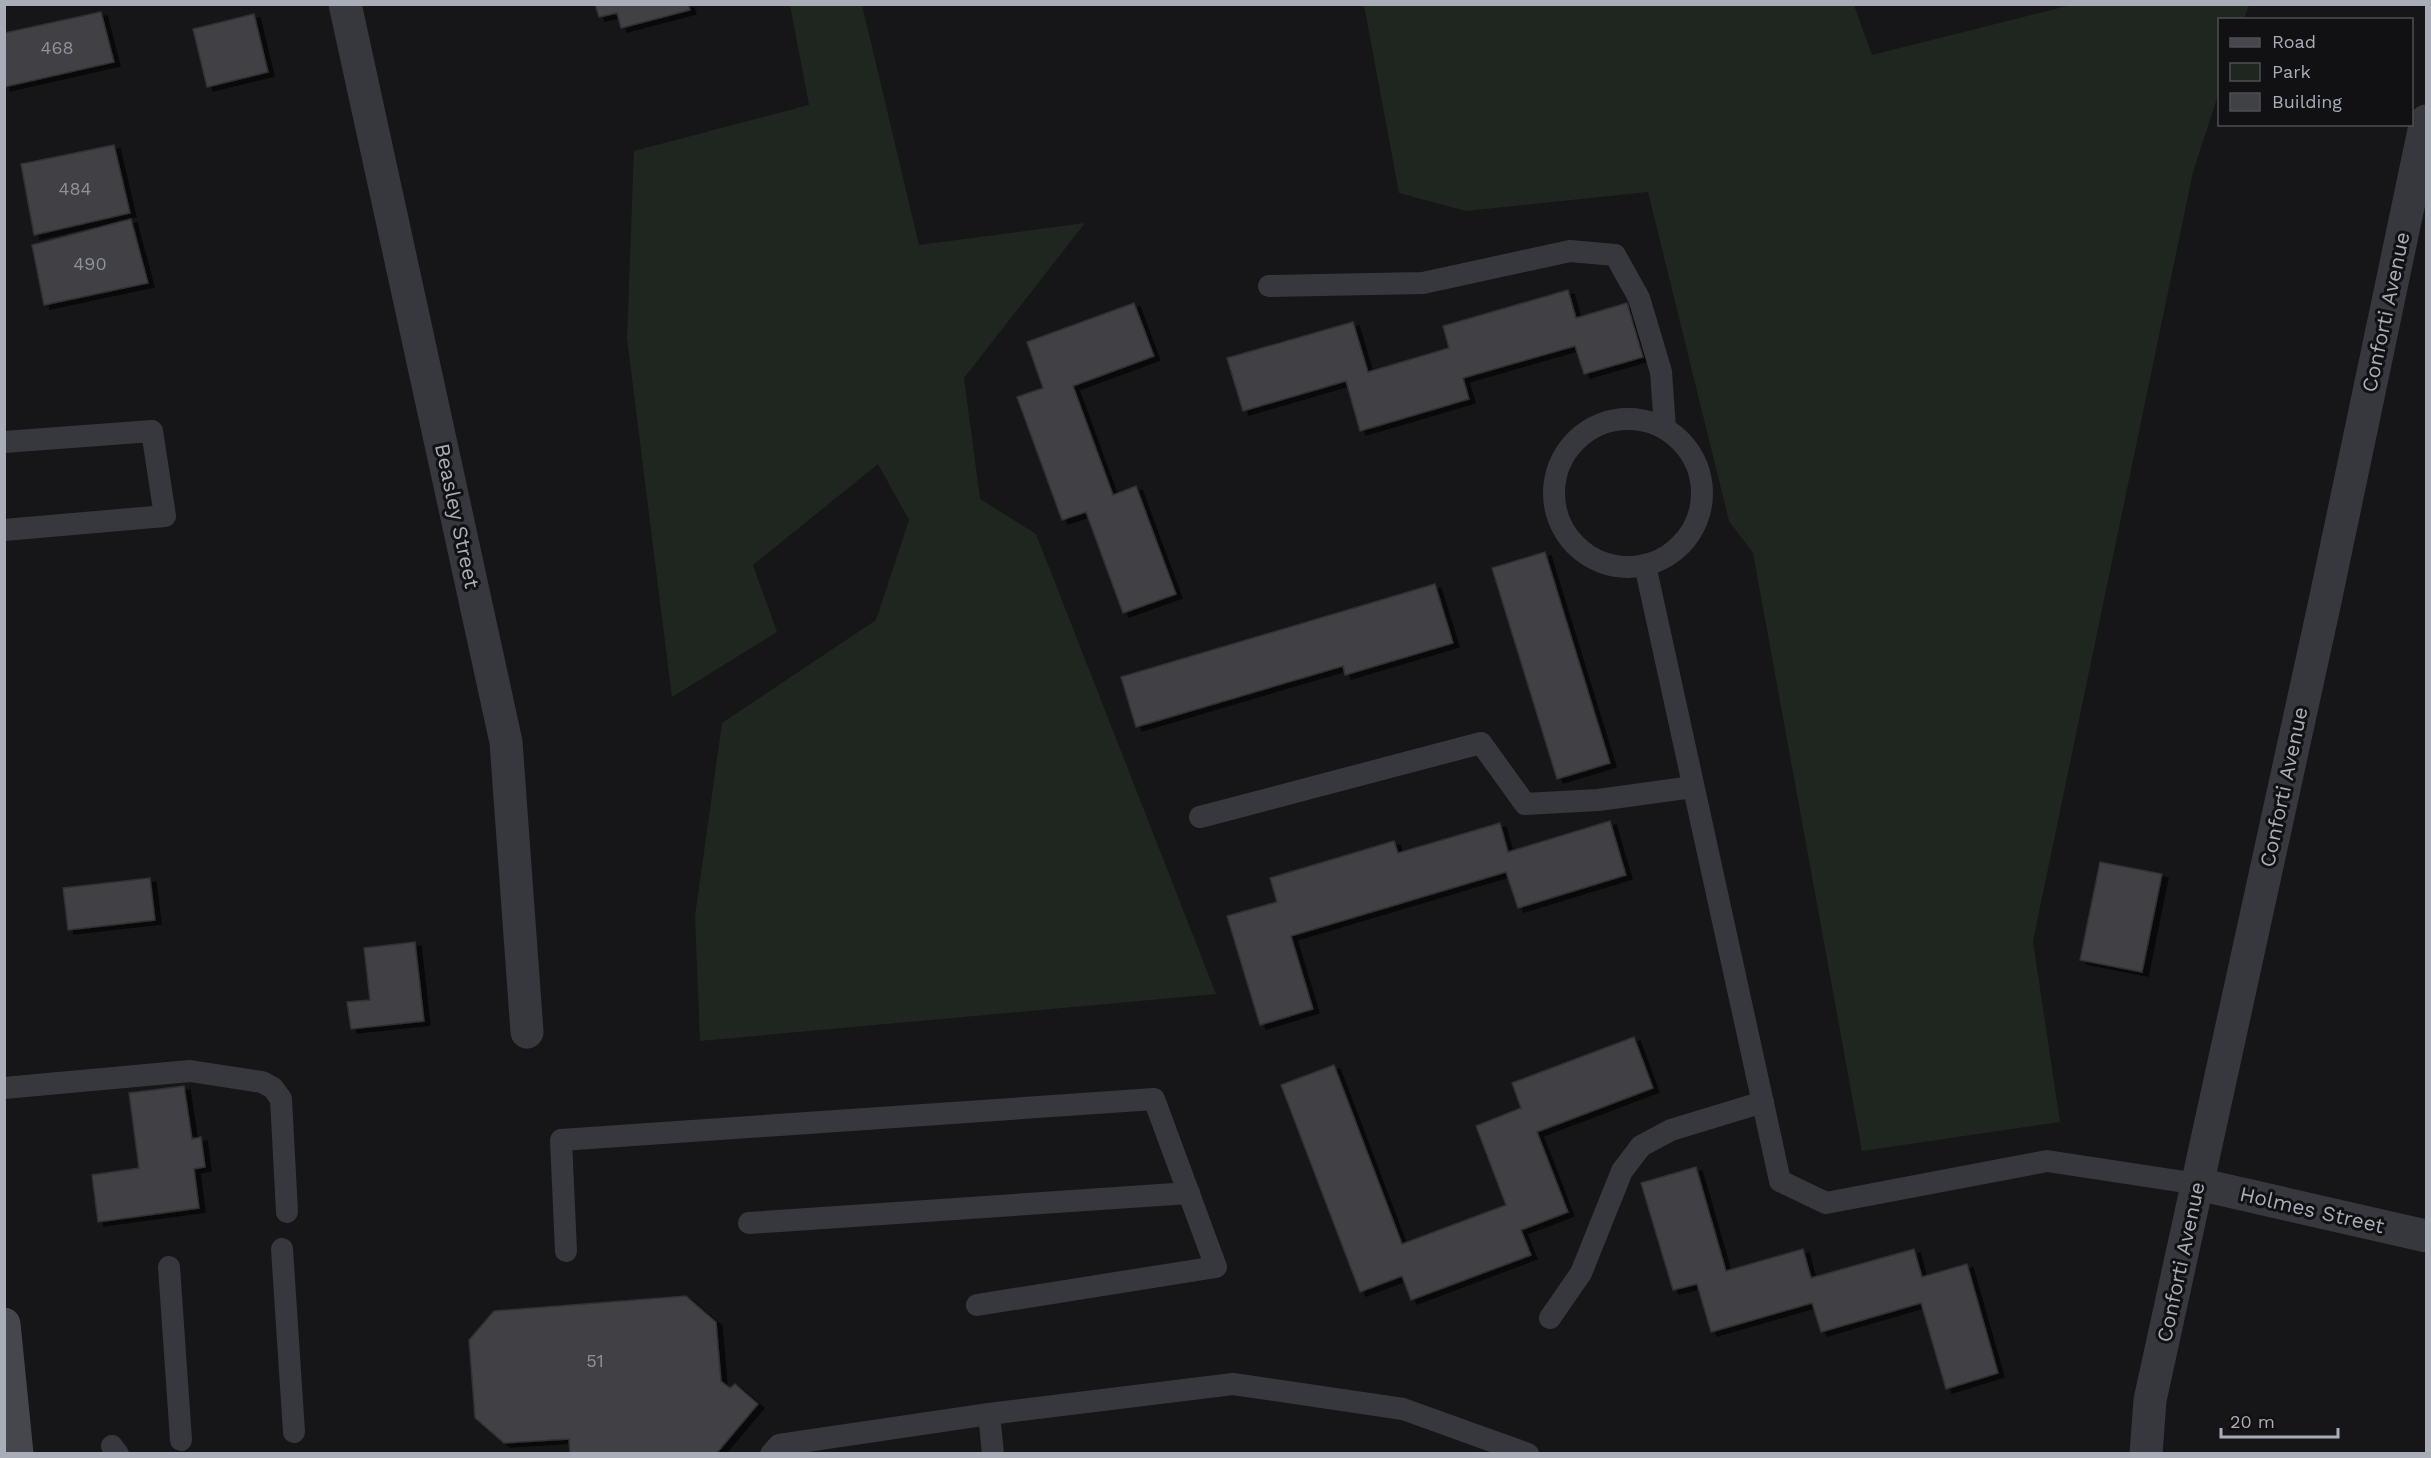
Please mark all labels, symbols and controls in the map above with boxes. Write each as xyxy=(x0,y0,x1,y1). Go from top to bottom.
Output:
legend xyxy=(2218,18,2413,126)
text: Road xyxy=(2272,31,2316,52)
house number: 468 xyxy=(40,37,74,58)
text: Park xyxy=(2272,61,2311,82)
text: Building xyxy=(2272,91,2342,112)
house number: 484 xyxy=(58,178,92,199)
street label: Conforti Avenue xyxy=(2356,229,2415,394)
house number: 490 xyxy=(73,253,107,274)
street label: Beasley Street xyxy=(430,441,485,591)
street label: Conforti Avenue xyxy=(2254,704,2313,869)
street label: Conforti Avenue xyxy=(2151,1179,2210,1344)
street label: Holmes Street xyxy=(2237,1181,2387,1238)
house number: 51 xyxy=(586,1350,604,1371)
scale bar xyxy=(2221,1401,2338,1439)
text: 20 m xyxy=(2230,1411,2275,1432)

